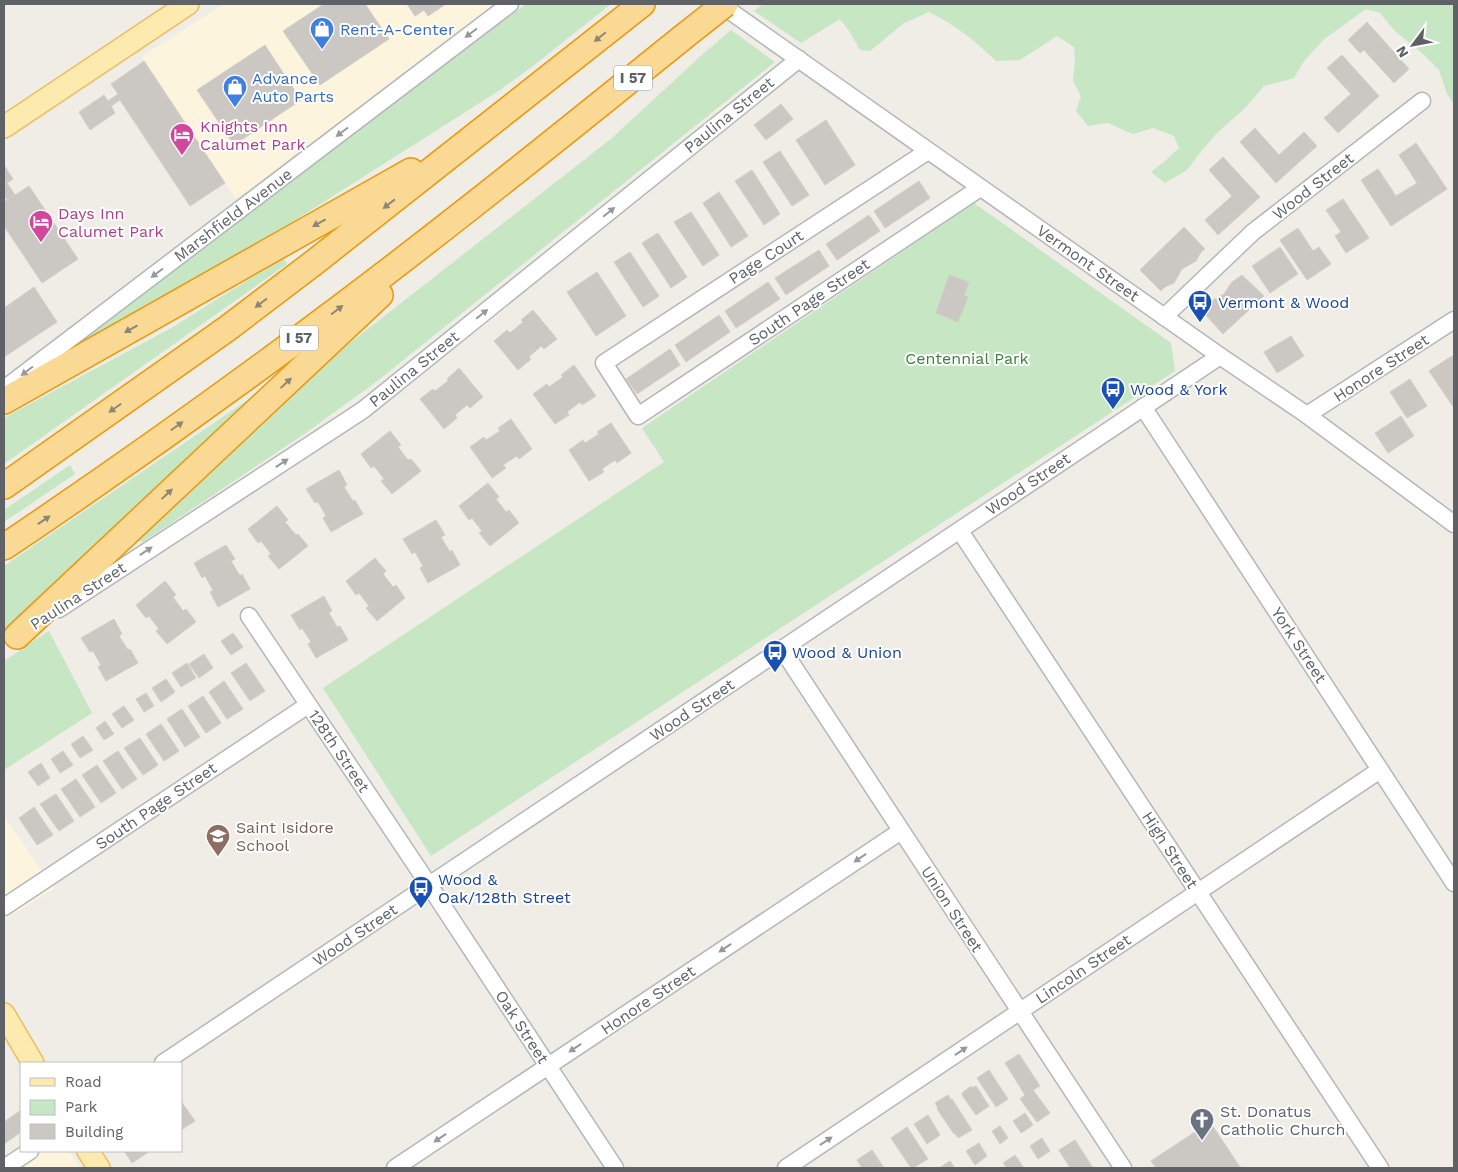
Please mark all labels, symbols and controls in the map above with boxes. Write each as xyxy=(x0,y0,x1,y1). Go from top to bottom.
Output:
shop icon: Rent-A-Center xyxy=(309,16,335,50)
place label: Rent-A-Center xyxy=(340,20,455,39)
north arrow xyxy=(1388,20,1438,70)
one-way arrow xyxy=(465,28,478,39)
one-way arrow xyxy=(594,32,607,43)
text: N xyxy=(1392,43,1412,61)
road number: I 57 xyxy=(614,66,652,90)
place label: Advance Auto Parts xyxy=(252,69,334,106)
street label: Paulina Street xyxy=(680,73,778,157)
shop icon: Advance Auto Parts xyxy=(222,74,248,108)
place label: Knights Inn Calumet Park xyxy=(200,117,306,154)
hotel icon: Knights Inn Calumet Park xyxy=(169,122,195,156)
one-way arrow xyxy=(336,126,349,137)
street label: Wood Street xyxy=(1269,148,1358,224)
street label: Marshfield Avenue xyxy=(170,164,296,266)
one-way arrow xyxy=(383,198,396,209)
place label: Days Inn Calumet Park xyxy=(58,204,164,241)
one-way arrow xyxy=(602,206,615,217)
hotel icon: Days Inn Calumet Park xyxy=(28,209,54,243)
one-way arrow xyxy=(311,219,326,227)
street label: Vermont Street xyxy=(1033,221,1143,305)
street label: Page Court xyxy=(725,226,807,288)
street label: South Page Street xyxy=(745,254,873,350)
one-way arrow xyxy=(151,267,164,278)
bus stop icon: Vermont & Wood xyxy=(1187,289,1213,323)
place label: Vermont & Wood xyxy=(1218,293,1349,312)
one-way arrow xyxy=(255,297,268,308)
one-way arrow xyxy=(330,305,344,315)
one-way arrow xyxy=(476,308,489,319)
one-way arrow xyxy=(124,325,139,333)
road number: I 57 xyxy=(280,326,318,350)
street label: Paulina Street xyxy=(365,327,463,411)
street label: Honore Street xyxy=(1330,330,1432,406)
park label: Centennial Park xyxy=(905,349,1029,368)
one-way arrow xyxy=(20,366,34,376)
bus stop icon: Wood & York xyxy=(1100,376,1126,410)
one-way arrow xyxy=(279,377,291,389)
place label: Wood & York xyxy=(1130,380,1227,399)
one-way arrow xyxy=(108,403,122,413)
one-way arrow xyxy=(170,421,184,431)
street label: Wood Street xyxy=(982,449,1074,519)
one-way arrow xyxy=(275,458,289,467)
one-way arrow xyxy=(161,488,173,500)
one-way arrow xyxy=(37,515,51,524)
one-way arrow xyxy=(139,547,152,556)
street label: Paulina Street xyxy=(27,558,130,634)
street label: York Street xyxy=(1267,604,1331,687)
bus stop icon: Wood & Union xyxy=(762,639,788,673)
place label: Wood & Union xyxy=(792,643,902,662)
street label: Wood Street xyxy=(646,675,738,745)
street label: 128th Street xyxy=(304,706,374,796)
street label: South Page Street xyxy=(92,758,220,854)
street label: High Street xyxy=(1138,808,1202,892)
place label: Saint Isidore School xyxy=(236,818,334,855)
school or university icon: Saint Isidore School xyxy=(205,823,231,857)
one-way arrow xyxy=(854,853,867,863)
street label: Union Street xyxy=(917,863,987,956)
place label: Wood & Oak/128th Street xyxy=(438,870,571,907)
bus stop icon: Wood & Oak/128th Street xyxy=(408,875,434,909)
street label: Wood Street xyxy=(309,900,401,970)
street label: Lincoln Street xyxy=(1032,930,1134,1008)
one-way arrow xyxy=(718,943,732,953)
street label: Honore Street xyxy=(597,961,699,1039)
street label: Oak Street xyxy=(491,987,553,1067)
one-way arrow xyxy=(569,1043,582,1053)
one-way arrow xyxy=(955,1046,968,1055)
legend xyxy=(20,1062,182,1152)
text: Road xyxy=(65,1073,102,1091)
text: Park xyxy=(65,1098,98,1116)
place label: St. Donatus Catholic Church xyxy=(1220,1102,1345,1139)
church icon: St. Donatus Catholic Church xyxy=(1189,1107,1215,1141)
text: Building xyxy=(65,1123,123,1141)
one-way arrow xyxy=(434,1133,447,1143)
one-way arrow xyxy=(820,1136,833,1146)

